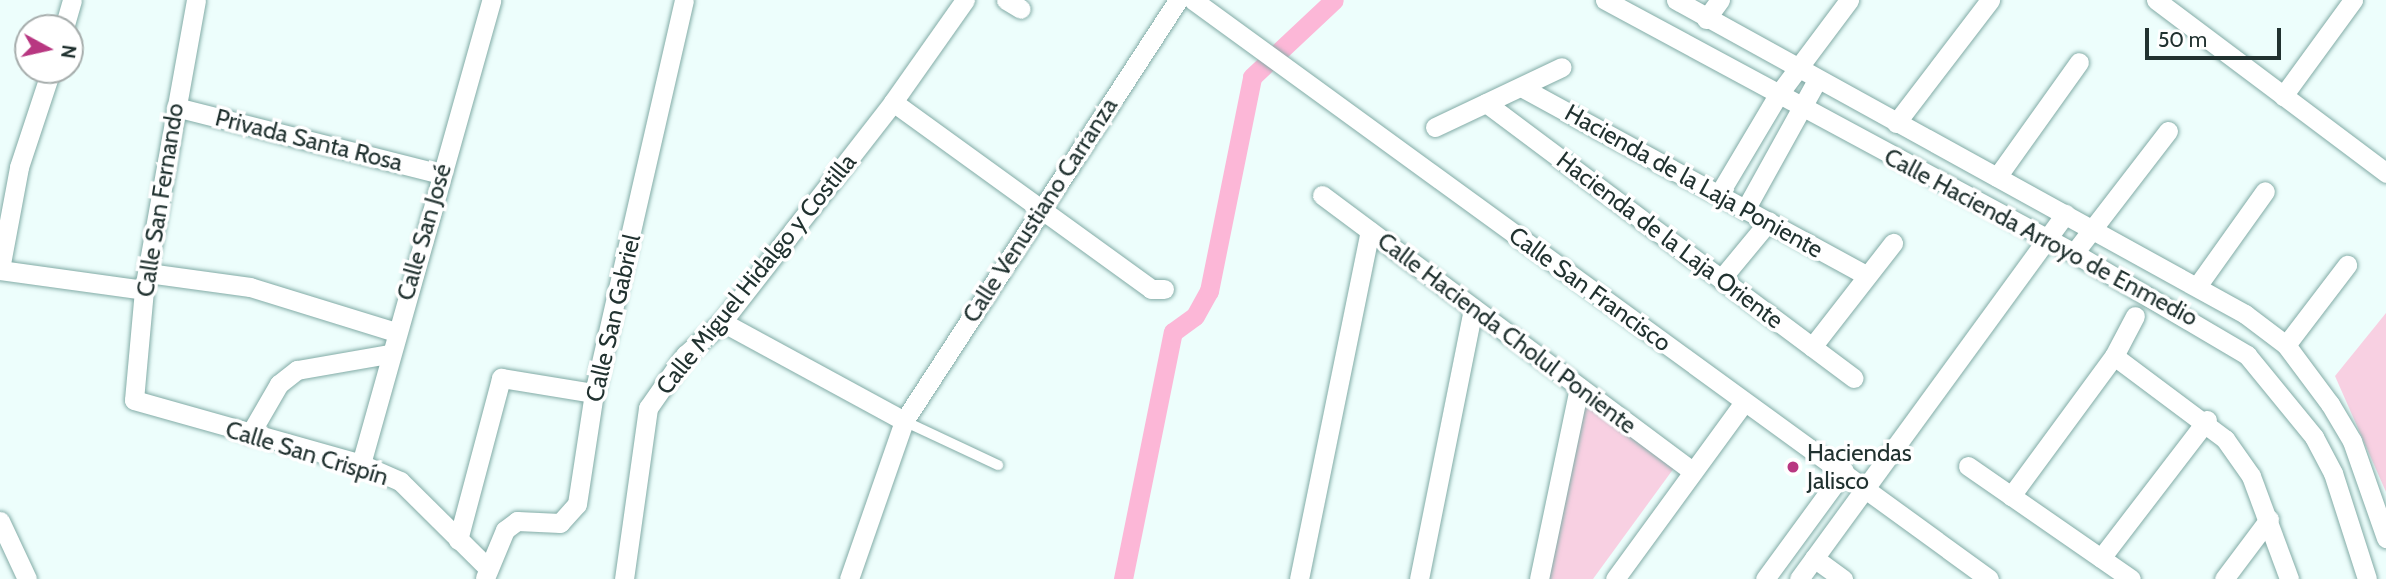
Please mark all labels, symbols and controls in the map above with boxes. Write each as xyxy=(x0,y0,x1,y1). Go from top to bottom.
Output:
north arrow xyxy=(14,14,84,84)
scale bar xyxy=(2148,14,2284,58)
text: 50 m xyxy=(2158,27,2207,52)
text: N xyxy=(56,43,81,60)
street label: Calle Venustiano Carranza xyxy=(956,92,1124,328)
street label: Hacienda de la Laja Poniente xyxy=(1560,98,1828,264)
street label: Calle San Fernando xyxy=(130,101,190,299)
street label: Privada Santa Rosa xyxy=(212,103,406,177)
street label: Calle Hacienda Arroyo de Enmedio xyxy=(1879,142,2203,332)
street label: Hacienda de la Laja Oriente xyxy=(1551,145,1789,335)
street label: Calle Miguel Hidalgo y Costilla xyxy=(650,148,862,400)
street label: Calle San José xyxy=(391,160,457,304)
street label: Calle San Francisco xyxy=(1503,221,1677,357)
street label: Calle Hacienda Cholul Poniente xyxy=(1372,226,1642,440)
street label: Calle San Gabriel xyxy=(580,231,646,405)
street label: Calle San Crispín xyxy=(222,415,392,491)
place label: Haciendas Jalisco xyxy=(1807,439,1912,495)
marker: Haciendas Jalisco xyxy=(1785,459,1801,475)

